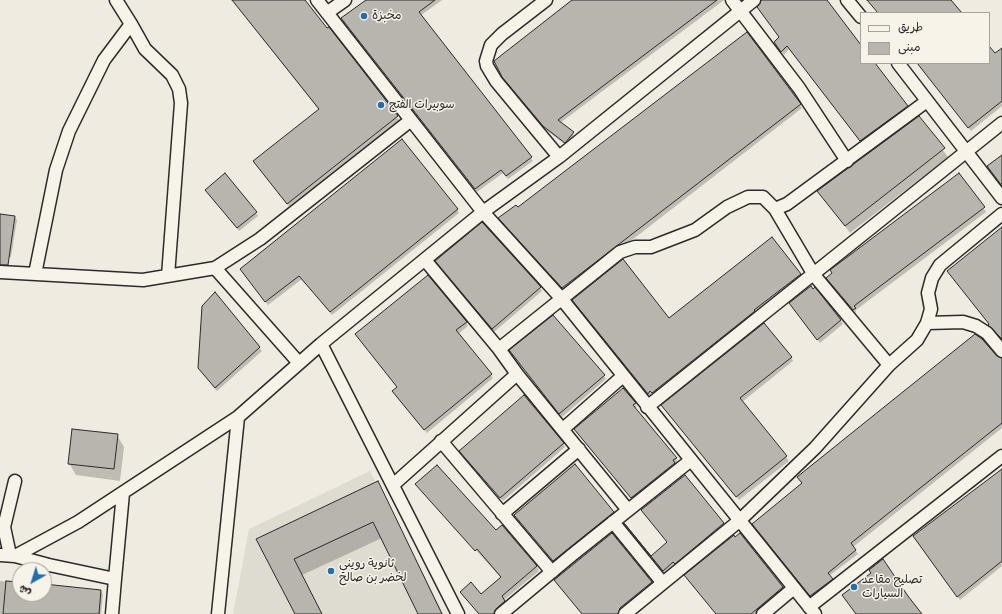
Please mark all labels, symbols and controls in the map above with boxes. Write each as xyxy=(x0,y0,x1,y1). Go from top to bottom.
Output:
place label: مخبزة xyxy=(372,9,402,23)
marker: مخبزة xyxy=(359,11,369,21)
legend xyxy=(860,12,990,64)
text: طريق xyxy=(898,20,923,35)
text: مبنى xyxy=(898,40,921,55)
place label: سوبيرات الفتح xyxy=(389,98,455,112)
marker: سوبيرات الفتح xyxy=(376,100,386,110)
place label: ثانوية رويني لخضر بن صالح xyxy=(339,557,407,585)
north arrow xyxy=(12,562,52,602)
marker: ثانوية رويني لخضر بن صالح xyxy=(326,566,336,576)
place label: تصليح مقاعد السيارات xyxy=(862,573,922,601)
text: ش xyxy=(16,582,34,600)
marker: تصليح مقاعد السيارات xyxy=(849,582,859,592)

